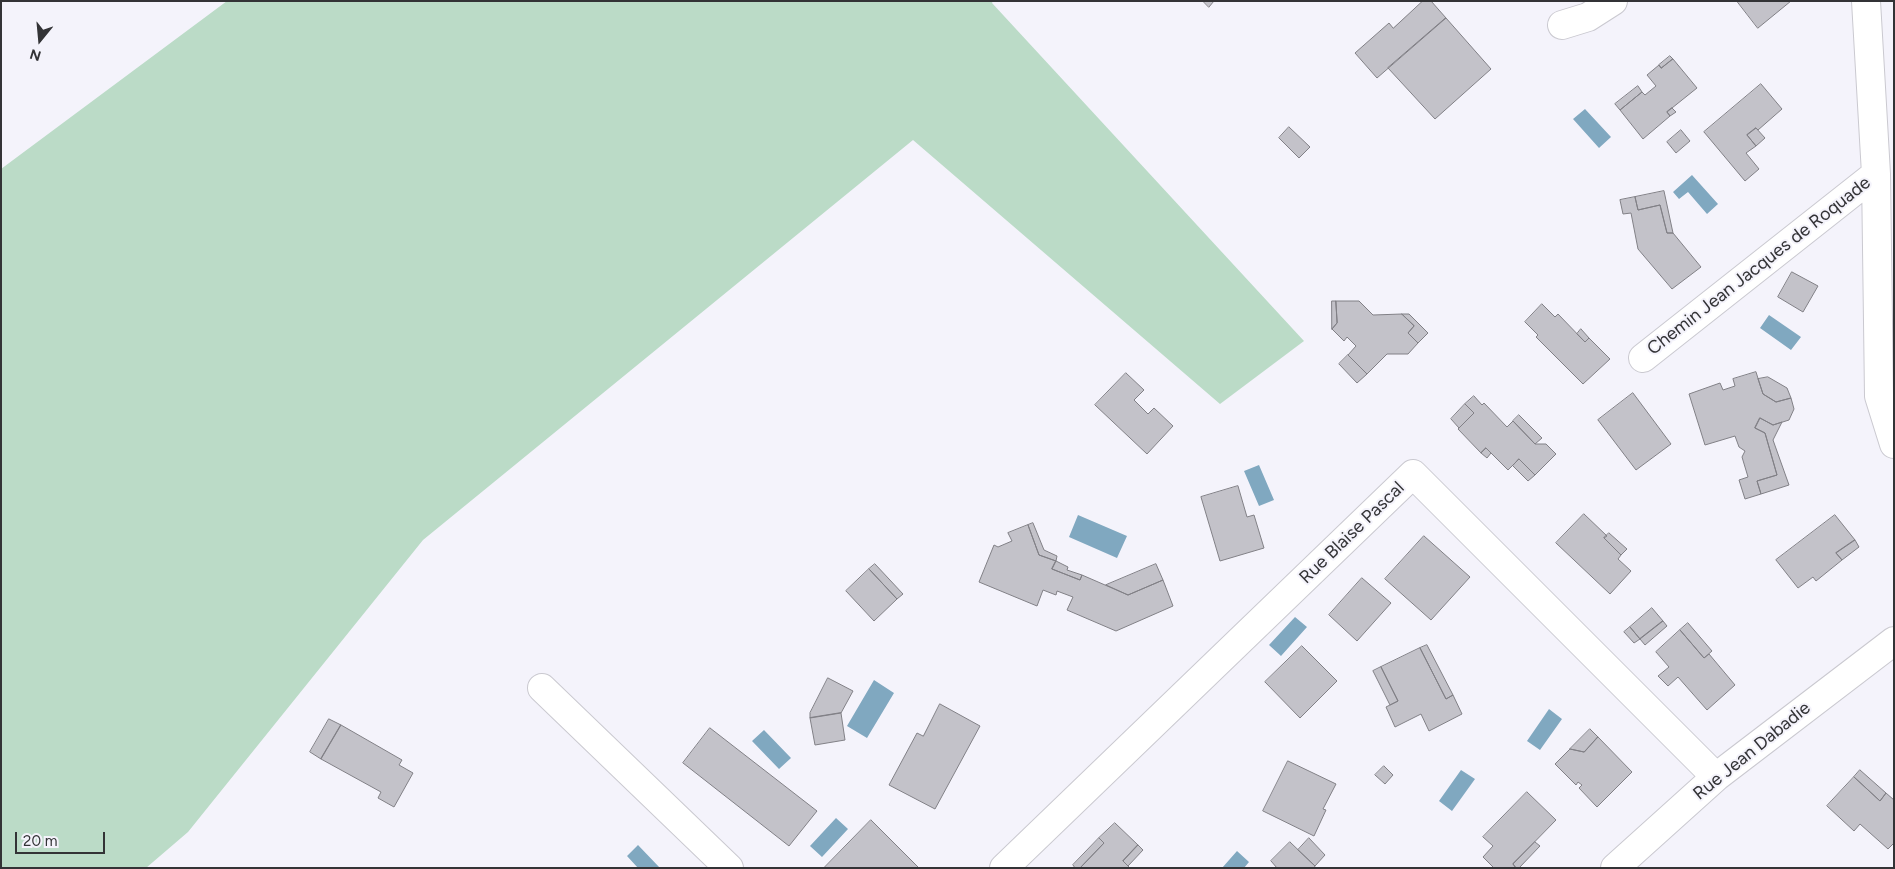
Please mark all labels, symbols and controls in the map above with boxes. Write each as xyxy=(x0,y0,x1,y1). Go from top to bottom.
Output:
north arrow xyxy=(15,15,65,65)
text: N xyxy=(28,45,43,65)
street label: Chemin Jean Jacques de Roquade xyxy=(1643,172,1875,360)
street label: Rue Blaise Pascal xyxy=(1295,478,1409,588)
street label: Rue Jean Dabadie xyxy=(1689,697,1815,805)
scale bar xyxy=(18,822,108,854)
text: 20 m xyxy=(23,832,57,850)

